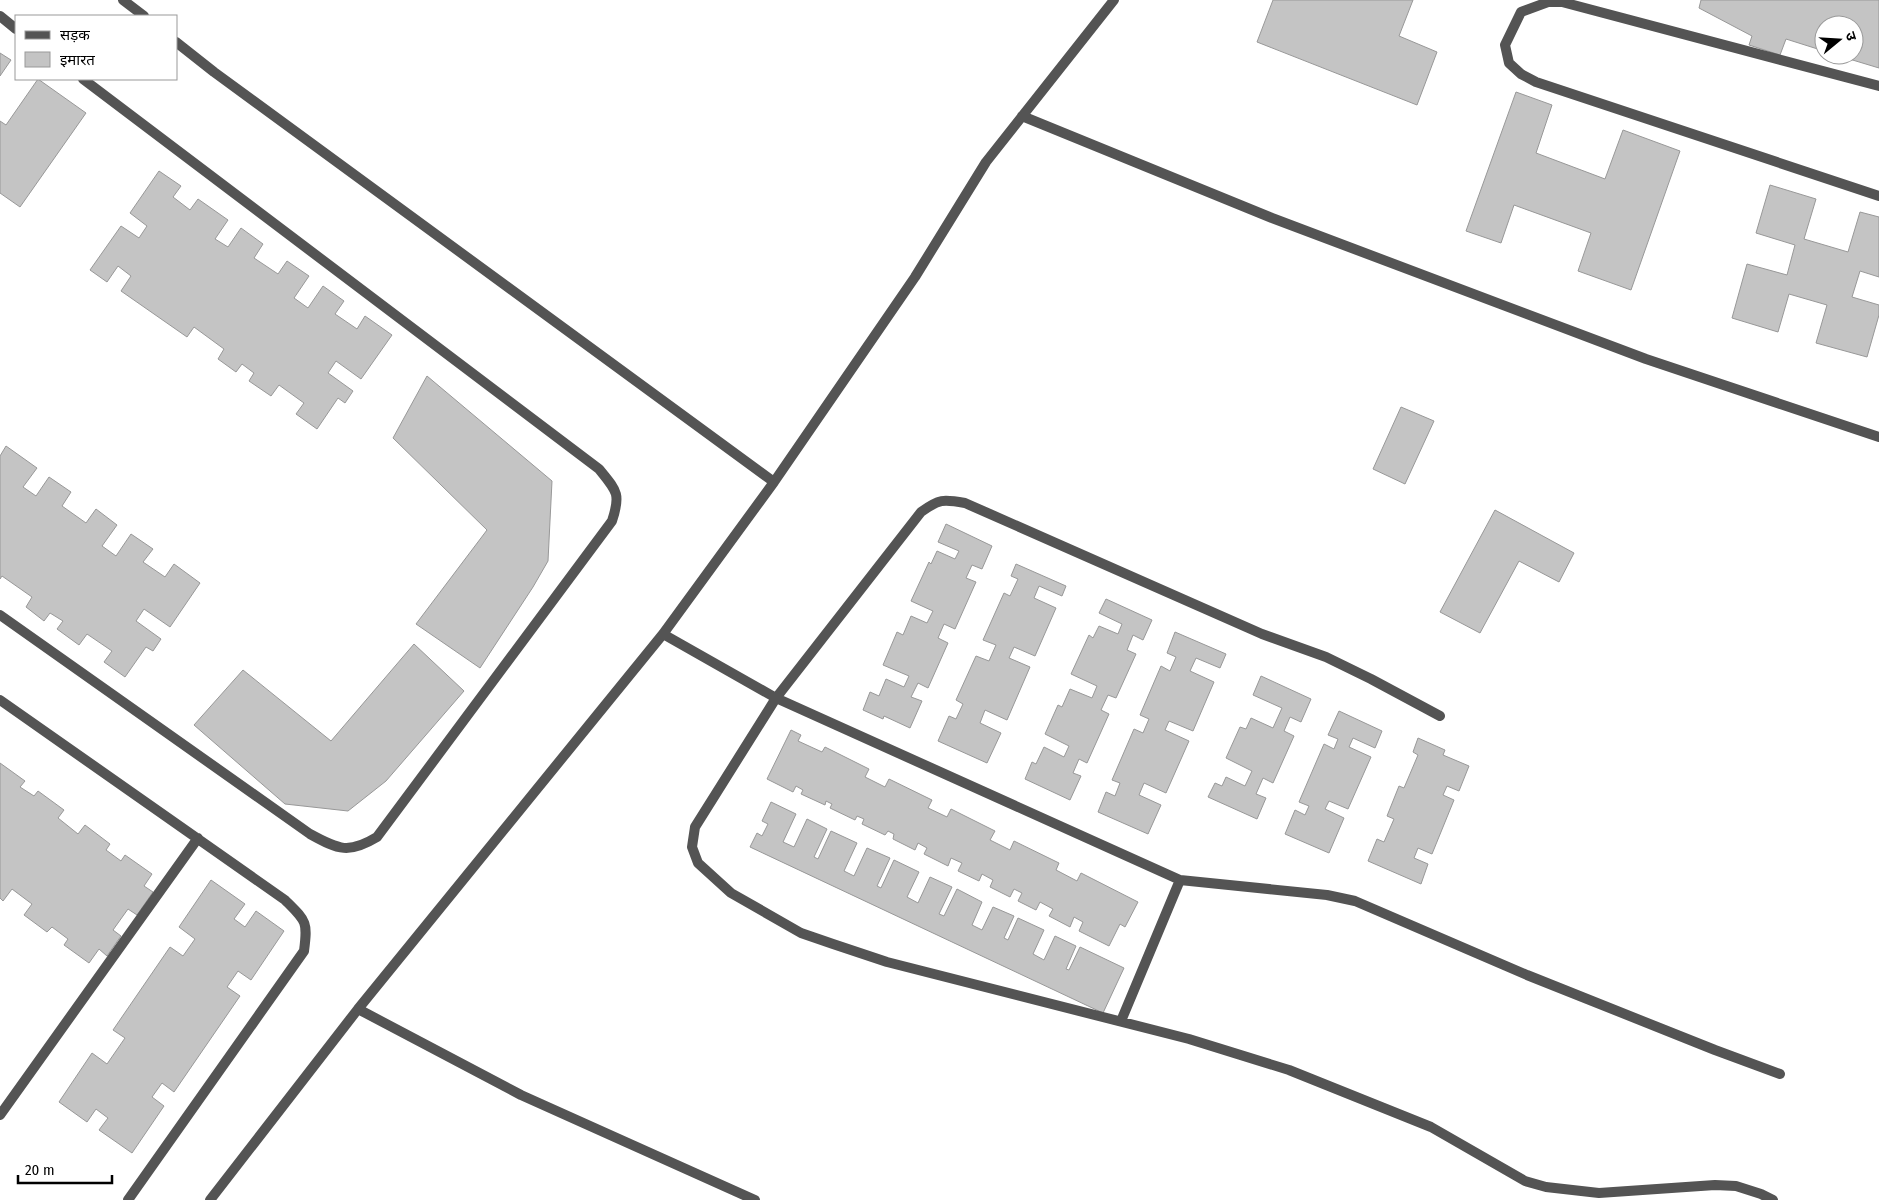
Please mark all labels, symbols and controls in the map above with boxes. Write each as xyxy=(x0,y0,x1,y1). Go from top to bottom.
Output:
legend xyxy=(15,15,178,80)
north arrow xyxy=(1814,15,1864,65)
text: सड़क xyxy=(60,26,90,44)
text: उ xyxy=(1842,30,1860,43)
text: इमारत xyxy=(60,51,95,69)
scale bar xyxy=(18,1152,111,1184)
text: 20 m xyxy=(25,1161,55,1179)

